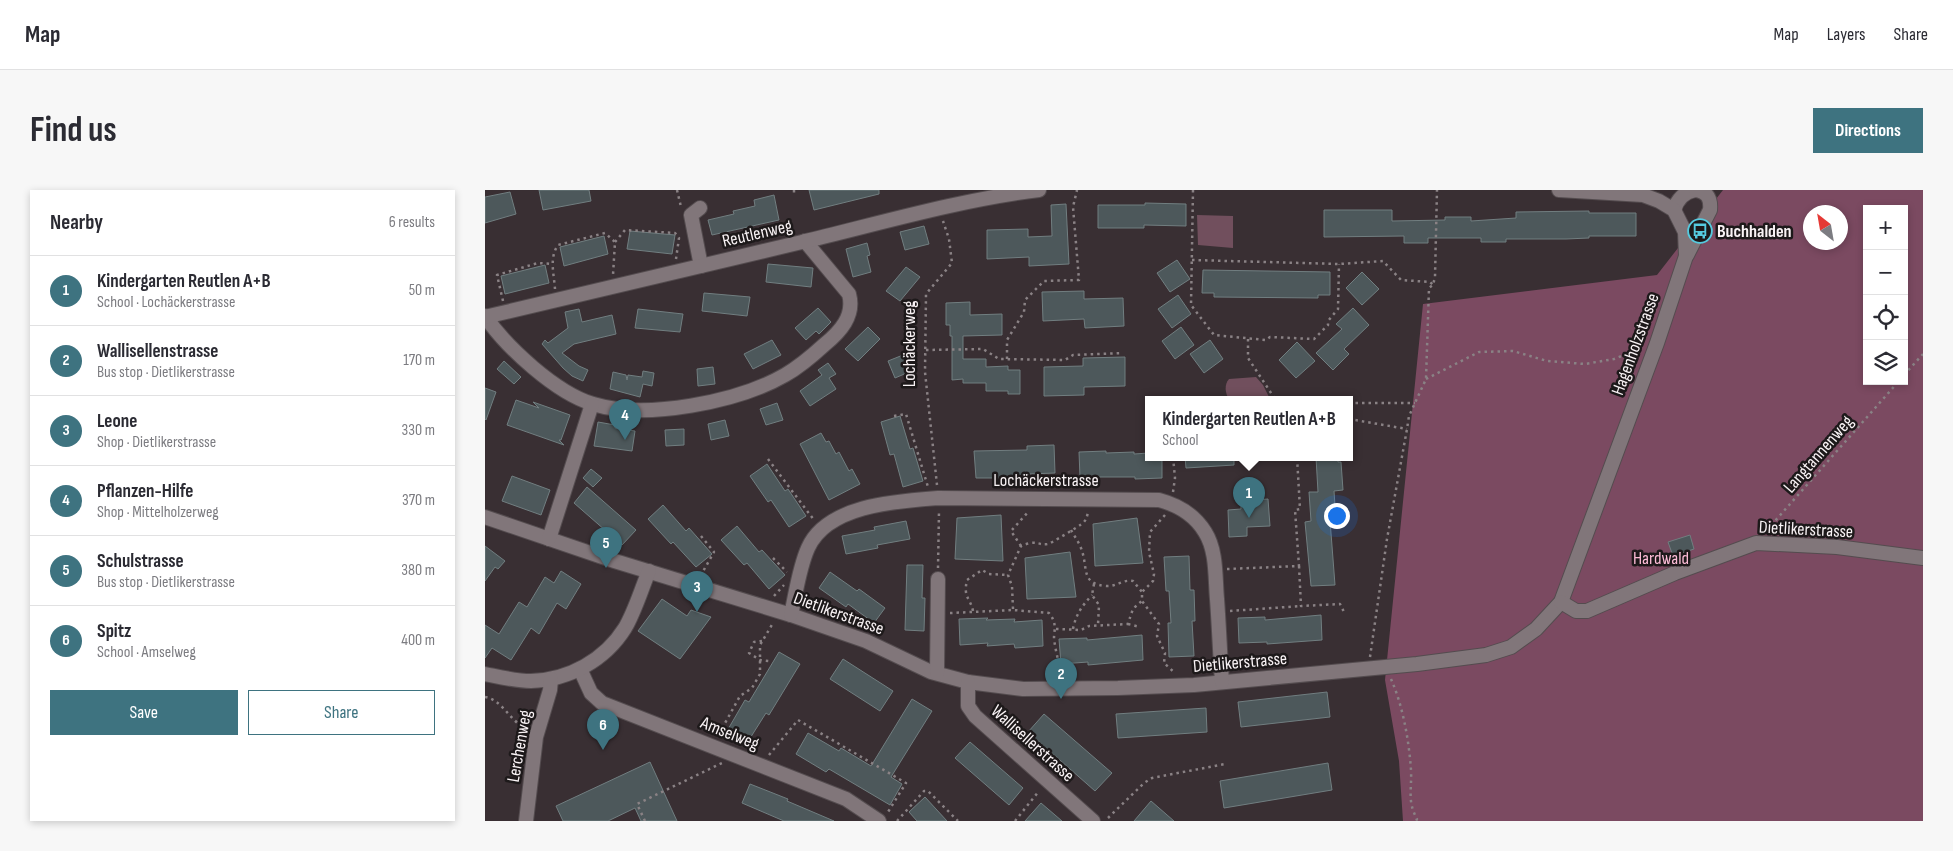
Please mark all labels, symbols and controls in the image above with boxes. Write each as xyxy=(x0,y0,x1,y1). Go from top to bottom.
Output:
text: Map xyxy=(25,20,60,49)
text: Map xyxy=(1774,24,1799,45)
text: Layers xyxy=(1827,24,1866,45)
text: Share xyxy=(1894,24,1928,45)
button: Directions xyxy=(1813,108,1923,153)
text: Find us xyxy=(30,109,117,152)
north arrow xyxy=(1803,205,1848,250)
map controls xyxy=(1863,205,1908,385)
button: + xyxy=(1863,205,1908,250)
text: Nearby xyxy=(50,210,103,235)
text: 6 results xyxy=(389,213,435,232)
street label: Reutlenweg xyxy=(720,215,794,252)
bus stop icon: Buchhalden xyxy=(1687,218,1713,244)
place label: Buchhalden xyxy=(1717,221,1792,242)
button: − xyxy=(1863,250,1908,295)
text: Kindergarten Reutlen A+B xyxy=(97,270,271,293)
text: 1 xyxy=(63,281,69,300)
text: 50 m xyxy=(409,281,435,300)
street label: Hagenholzstrasse xyxy=(1607,290,1664,398)
text: School · Lochäckerstrasse xyxy=(97,293,235,312)
button: locate xyxy=(1863,295,1908,340)
street label: Lochäckerweg xyxy=(899,301,920,387)
text: Wallisellenstrasse xyxy=(97,340,218,363)
button: layers xyxy=(1863,340,1908,385)
text: 2 xyxy=(62,351,70,370)
text: 170 m xyxy=(403,351,435,370)
text: Bus stop · Dietlikerstrasse xyxy=(97,363,235,382)
popup xyxy=(1145,396,1353,461)
pin: 4 xyxy=(609,399,641,440)
text: Kindergarten Reutlen A+B xyxy=(1162,408,1336,431)
text: Leone xyxy=(97,410,137,433)
street label: Langtannenweg xyxy=(1779,411,1858,497)
text: 3 xyxy=(62,421,70,440)
text: 330 m xyxy=(402,421,435,440)
text: School xyxy=(1162,431,1199,450)
text: Shop · Dietlikerstrasse xyxy=(97,433,216,452)
street label: Lochäckerstrasse xyxy=(993,470,1099,491)
pin: 1 xyxy=(1233,477,1265,518)
text: Pflanzen-Hilfe xyxy=(97,480,193,503)
text: 4 xyxy=(62,491,70,510)
text: 370 m xyxy=(402,491,435,510)
text: Shop · Mittelholzerweg xyxy=(97,503,219,522)
your location xyxy=(1324,503,1350,529)
street label: Dietlikerstrasse xyxy=(1758,517,1854,542)
pin: 5 xyxy=(590,527,622,568)
park label: Hardwald xyxy=(1633,548,1689,569)
text: Schulstrasse xyxy=(97,550,184,573)
text: 5 xyxy=(62,561,70,580)
text: 380 m xyxy=(401,561,435,580)
pin: 3 xyxy=(681,571,713,612)
text: Bus stop · Dietlikerstrasse xyxy=(97,573,235,592)
street label: Dietlikerstrasse xyxy=(791,587,887,639)
text: Spitz xyxy=(97,620,131,643)
text: 6 xyxy=(62,631,70,650)
text: 400 m xyxy=(401,631,435,650)
text: School · Amselweg xyxy=(97,643,196,662)
street label: Dietlikerstrasse xyxy=(1192,648,1288,677)
pin: 2 xyxy=(1045,658,1077,699)
button: Save xyxy=(50,690,238,735)
button: Share xyxy=(248,690,435,735)
street label: Wallisellerstrasse xyxy=(987,700,1079,786)
street label: Lerchenweg xyxy=(503,708,536,784)
pin: 6 xyxy=(587,709,619,750)
street label: Amselweg xyxy=(697,712,762,755)

